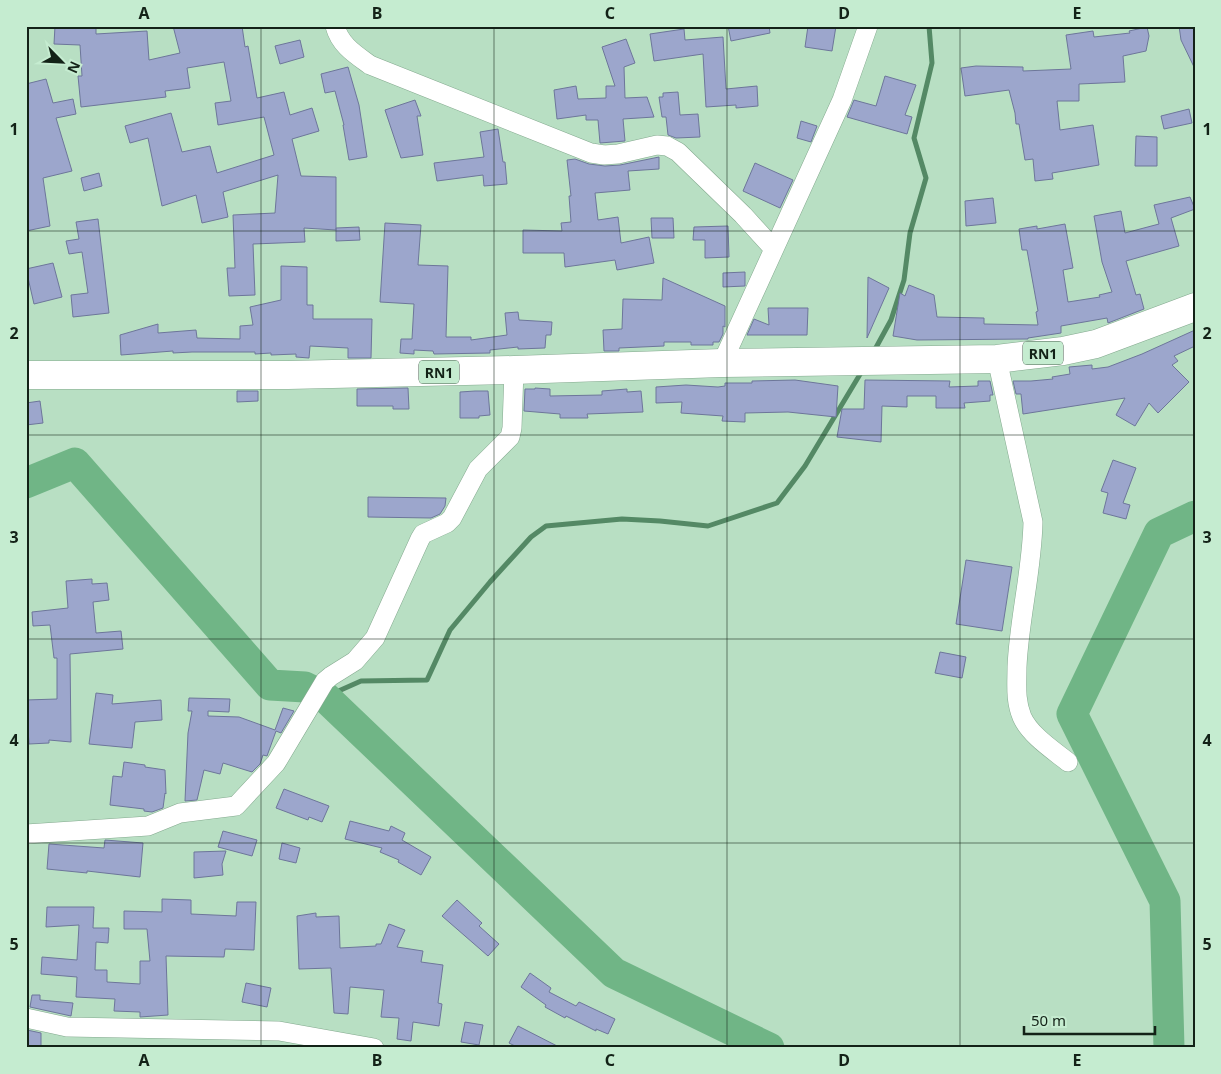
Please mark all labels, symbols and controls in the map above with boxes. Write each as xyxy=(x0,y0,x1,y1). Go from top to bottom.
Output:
text: A xyxy=(138,2,150,24)
text: B xyxy=(372,2,382,24)
text: C xyxy=(605,2,615,24)
text: D xyxy=(838,2,850,24)
text: E xyxy=(1073,2,1082,24)
north arrow xyxy=(38,38,88,88)
text: N xyxy=(63,58,85,77)
text: 1 xyxy=(9,118,19,140)
text: 1 xyxy=(1202,118,1212,140)
text: 2 xyxy=(9,322,19,344)
text: 2 xyxy=(1202,322,1212,344)
road number: RN1 xyxy=(1023,342,1063,364)
road number: RN1 xyxy=(419,361,459,384)
text: 3 xyxy=(9,526,19,548)
text: 3 xyxy=(1202,526,1212,548)
text: 4 xyxy=(9,729,19,751)
text: 4 xyxy=(1202,729,1212,751)
text: 5 xyxy=(9,933,19,955)
text: 5 xyxy=(1202,933,1212,955)
scale bar xyxy=(1024,1004,1155,1036)
text: 50 m xyxy=(1031,1010,1066,1030)
text: A xyxy=(138,1049,150,1071)
text: B xyxy=(372,1049,382,1071)
text: C xyxy=(605,1049,615,1071)
text: D xyxy=(838,1049,850,1071)
text: E xyxy=(1073,1049,1082,1071)

